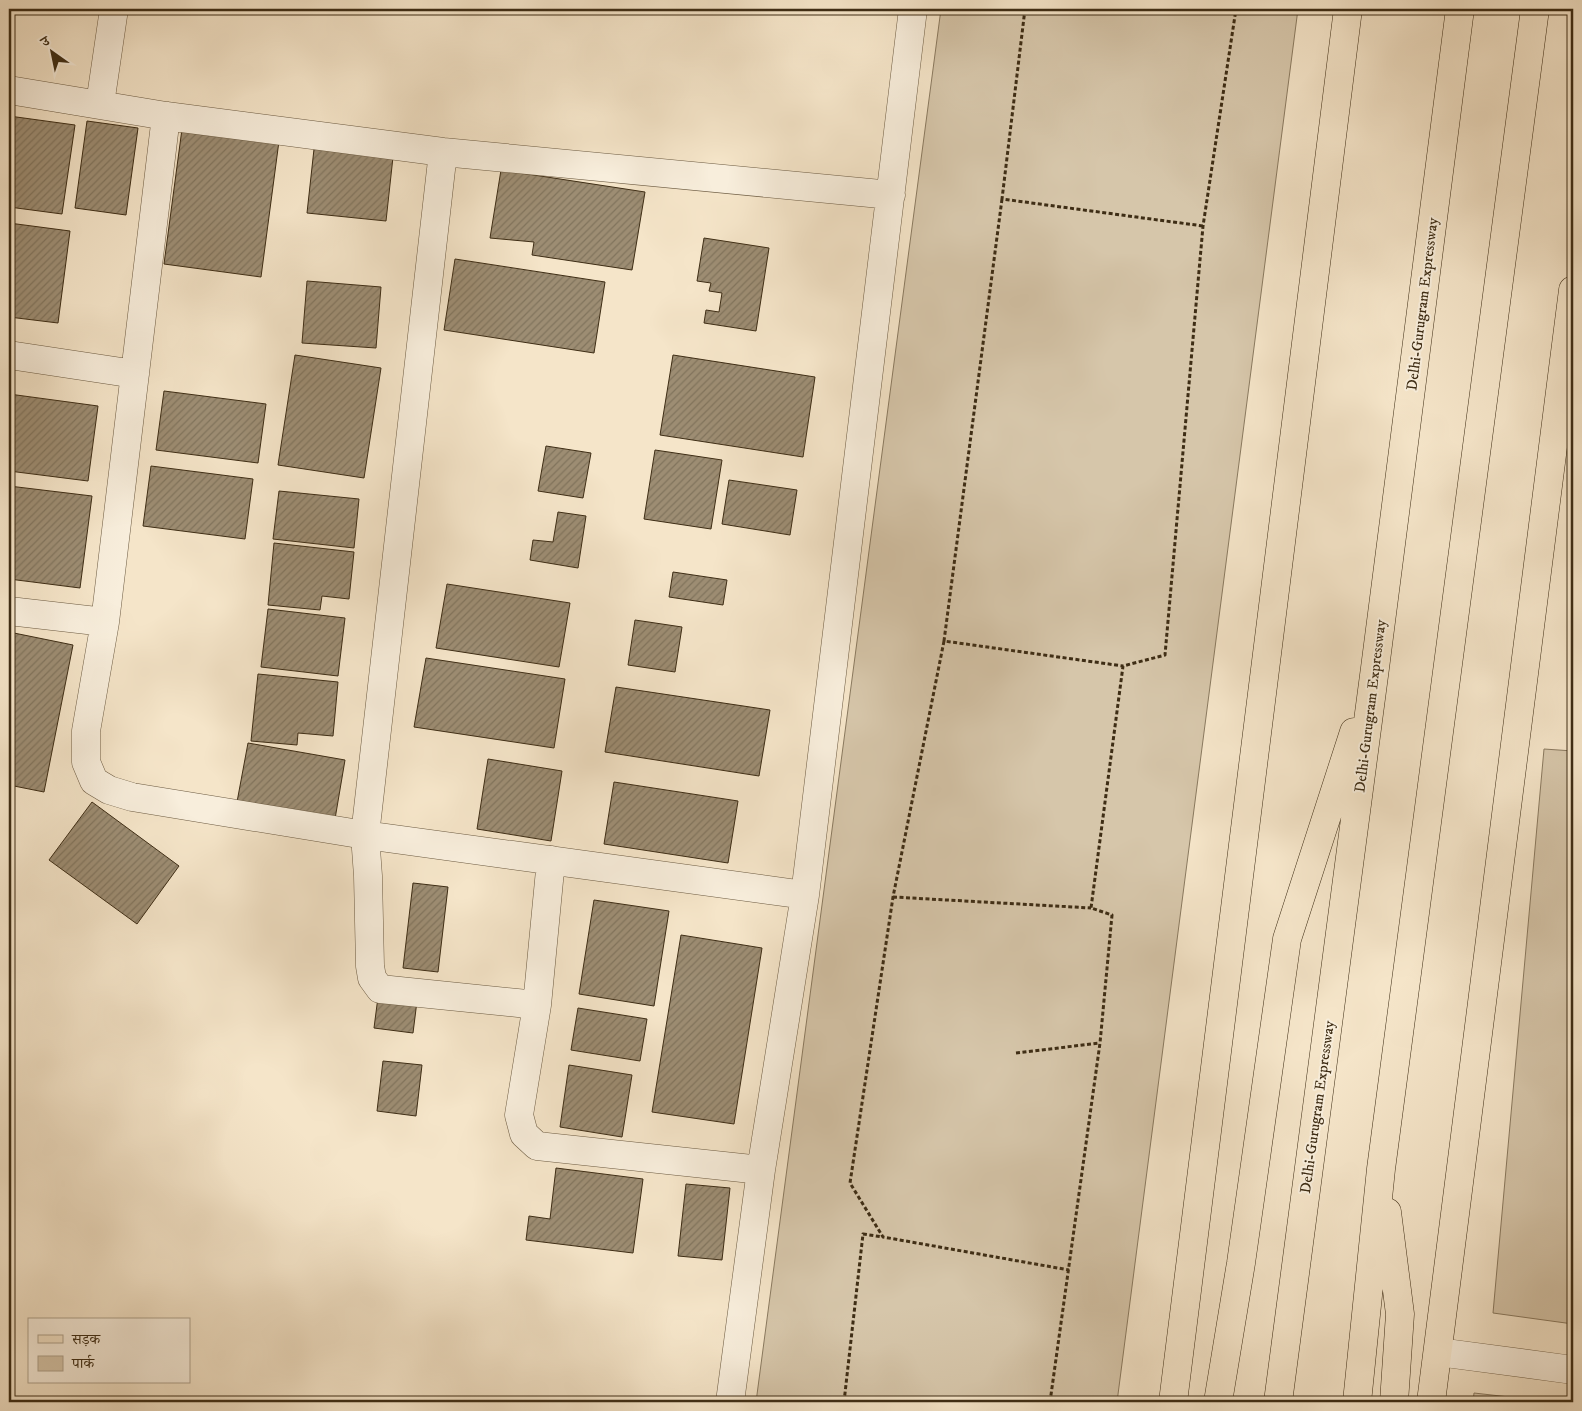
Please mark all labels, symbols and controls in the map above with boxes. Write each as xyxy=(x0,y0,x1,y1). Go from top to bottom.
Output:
north arrow xyxy=(28,28,78,78)
text: उ xyxy=(37,32,54,52)
street label: Delhi-Gurugram Expressway xyxy=(1402,216,1443,392)
street label: Delhi-Gurugram Expressway xyxy=(1350,618,1391,794)
street label: Delhi-Gurugram Expressway xyxy=(1296,1019,1339,1195)
legend xyxy=(28,1318,190,1384)
text: सड़क xyxy=(71,1330,101,1349)
text: पार्क xyxy=(71,1354,95,1373)

